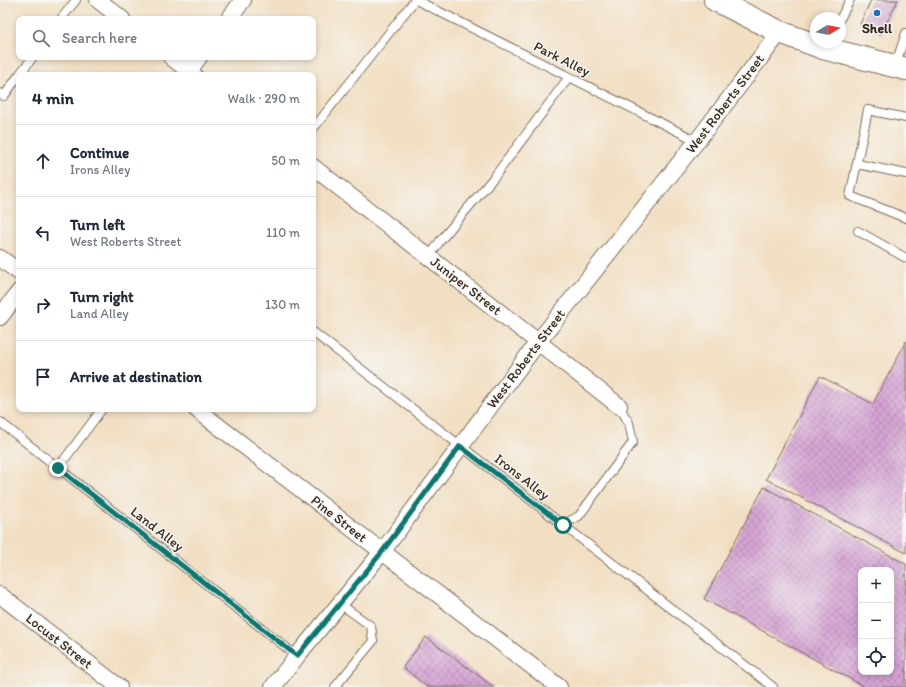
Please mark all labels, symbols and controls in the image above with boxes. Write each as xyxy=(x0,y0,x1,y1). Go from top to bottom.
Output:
marker: Shell xyxy=(872,8,882,18)
north arrow xyxy=(810,12,846,48)
search box xyxy=(16,16,316,60)
place label: Shell xyxy=(862,20,893,37)
icon: search xyxy=(30,27,52,49)
text: Search here xyxy=(62,29,137,47)
street label: Park Alley xyxy=(531,38,593,81)
street label: West Roberts Street xyxy=(682,51,768,157)
text: 4 min xyxy=(32,88,74,108)
text: Walk · 290 m xyxy=(228,91,300,106)
text: Continue xyxy=(70,144,129,162)
icon: ahead xyxy=(32,150,54,172)
text: 50 m xyxy=(271,153,300,168)
text: Irons Alley xyxy=(70,162,130,177)
text: Turn left xyxy=(70,216,125,234)
icon: left xyxy=(32,222,54,244)
text: 110 m xyxy=(266,225,300,240)
text: West Roberts Street xyxy=(70,234,181,249)
street label: Juniper Street xyxy=(427,253,505,319)
text: Turn right xyxy=(70,288,134,306)
icon: right xyxy=(32,294,54,316)
text: 130 m xyxy=(265,297,300,312)
text: Land Alley xyxy=(70,306,129,321)
street label: West Roberts Street xyxy=(483,306,569,412)
icon: arrive xyxy=(32,366,54,388)
text: Arrive at destination xyxy=(70,368,202,386)
street label: Irons Alley xyxy=(491,450,553,504)
route end xyxy=(49,459,67,477)
street label: Pine Street xyxy=(308,492,370,546)
street label: Land Alley xyxy=(127,503,187,555)
route start xyxy=(554,516,572,534)
map controls xyxy=(858,567,894,675)
button: + xyxy=(858,567,894,603)
button: − xyxy=(858,603,894,639)
street label: Locust Street xyxy=(22,610,96,672)
button: locate xyxy=(858,639,894,675)

